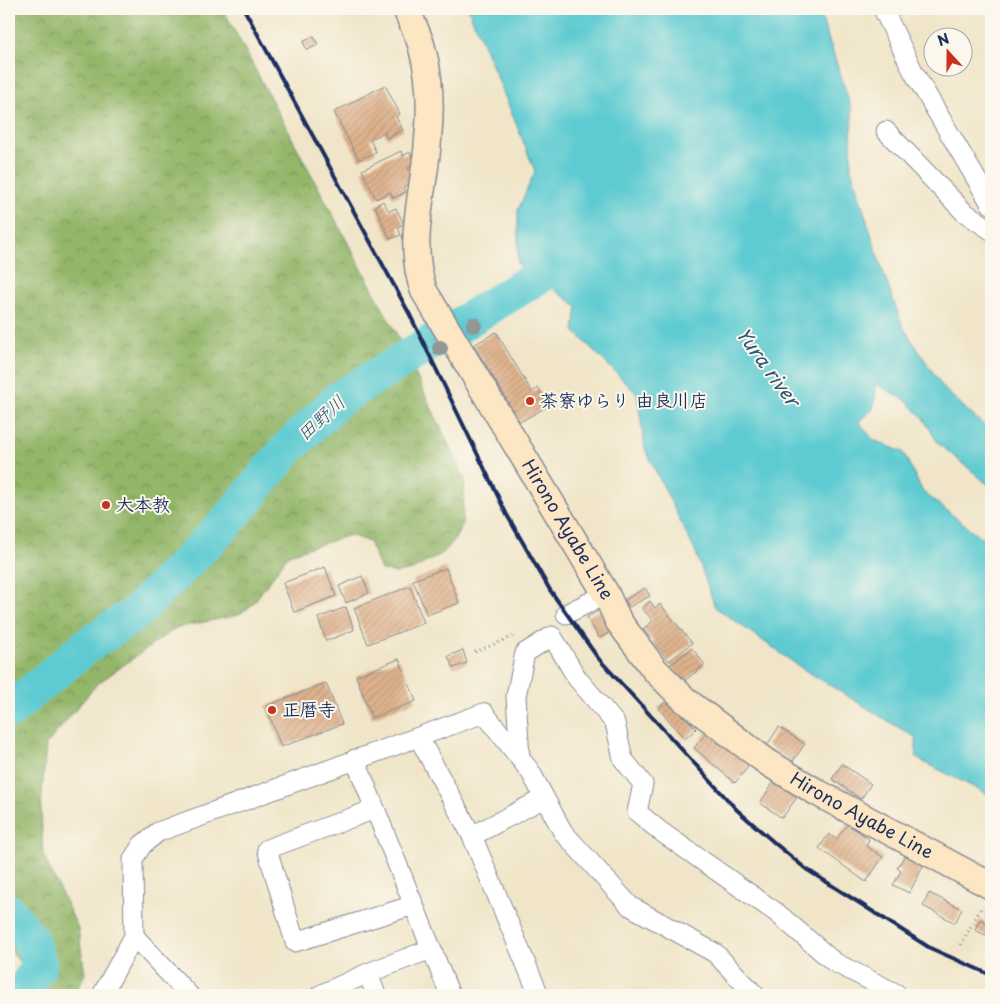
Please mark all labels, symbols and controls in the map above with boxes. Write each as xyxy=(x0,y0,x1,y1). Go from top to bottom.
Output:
north arrow xyxy=(922,28,972,78)
text: N xyxy=(934,28,952,51)
water label: Yura river xyxy=(730,321,809,414)
place label: 茶寮ゆらり 由良川店 xyxy=(540,386,708,413)
water label: 田野川 xyxy=(290,388,351,447)
marker: 茶寮ゆらり 由良川店 xyxy=(524,395,536,407)
street label: Hirono Ayabe Line xyxy=(516,454,622,604)
place label: 大本教 xyxy=(116,490,170,517)
marker: 大本教 xyxy=(100,499,112,511)
place label: 正暦寺 xyxy=(282,695,336,722)
marker: 正暦寺 xyxy=(266,704,278,716)
street label: Hirono Ayabe Line xyxy=(786,764,939,865)

